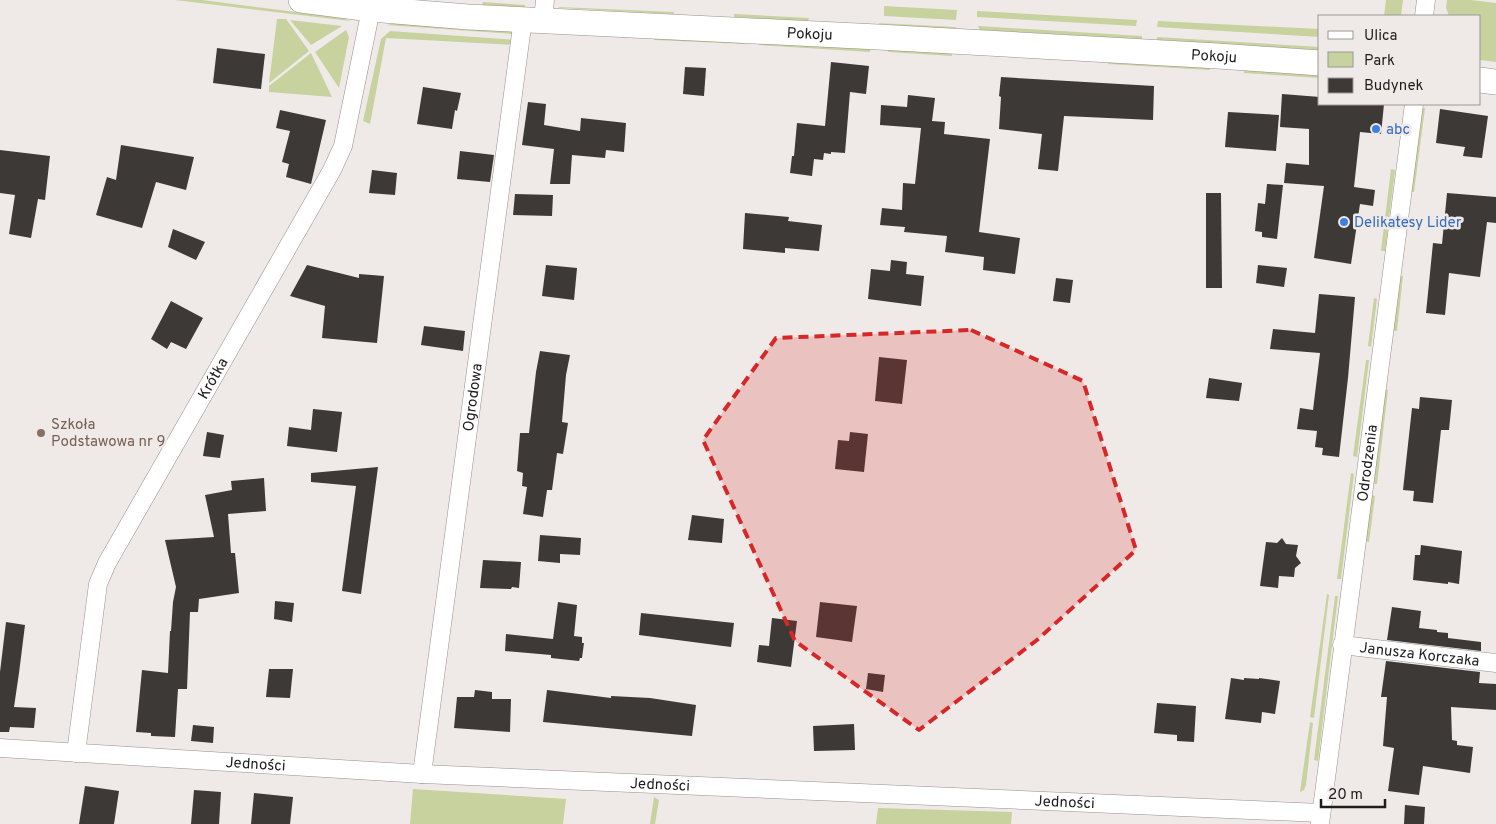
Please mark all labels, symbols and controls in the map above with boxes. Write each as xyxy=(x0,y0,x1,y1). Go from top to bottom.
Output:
legend xyxy=(1318,15,1481,105)
street label: Pokoju xyxy=(786,25,833,46)
text: Ulica xyxy=(1364,27,1397,46)
street label: Pokoju xyxy=(1190,47,1238,68)
text: Park xyxy=(1364,52,1395,71)
text: Budynek xyxy=(1364,77,1423,96)
place label: abc xyxy=(1386,121,1410,140)
marker: abc xyxy=(1370,123,1382,135)
place label: Delikatesy Lider xyxy=(1354,214,1462,233)
marker: Delikatesy Lider xyxy=(1338,216,1350,228)
street label: Krótka xyxy=(195,355,233,403)
street label: Ogrodowa xyxy=(460,362,488,433)
place label: Szkoła Podstawowa nr 9 xyxy=(51,416,165,452)
street label: Odrodzenia xyxy=(1354,424,1383,503)
marker: Szkoła Podstawowa nr 9 xyxy=(35,427,47,439)
street label: Janusza Korczaka xyxy=(1358,639,1480,672)
street label: Jedności xyxy=(225,754,286,777)
street label: Jedności xyxy=(629,775,690,797)
scale bar xyxy=(1321,776,1385,808)
text: 20 m xyxy=(1328,786,1363,805)
street label: Jedności xyxy=(1034,793,1095,814)

